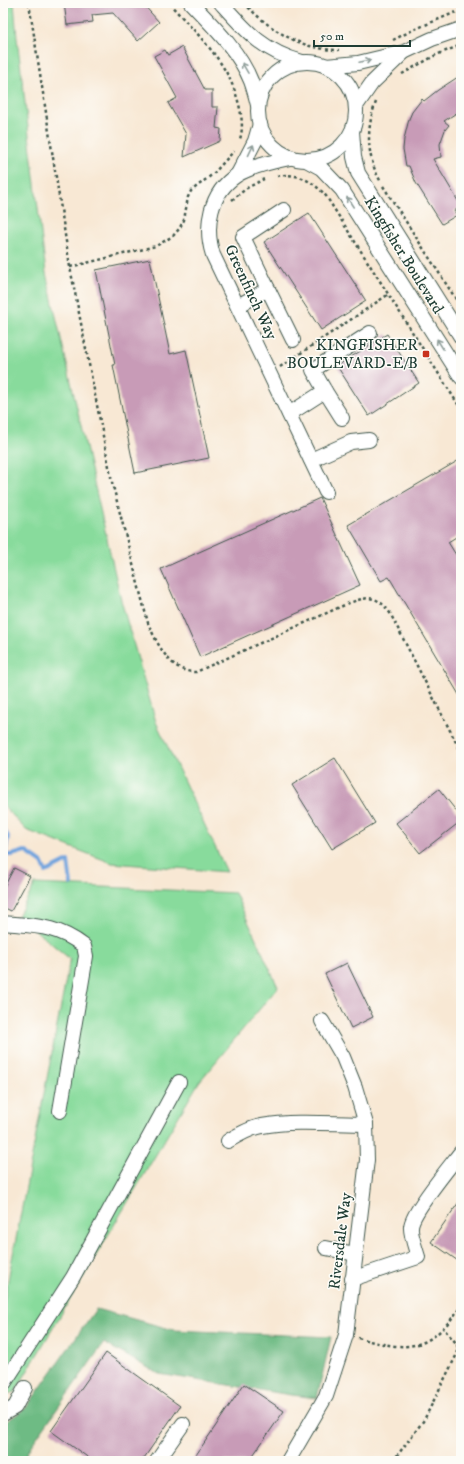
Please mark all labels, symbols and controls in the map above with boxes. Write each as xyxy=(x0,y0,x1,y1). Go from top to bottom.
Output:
scale bar xyxy=(314,22,410,48)
text: 50 m xyxy=(320,29,344,44)
one-way arrow xyxy=(358,57,371,65)
one-way arrow xyxy=(240,63,248,75)
one-way arrow xyxy=(248,144,255,156)
street label: Kingfisher Boulevard xyxy=(360,192,448,318)
one-way arrow xyxy=(346,196,354,207)
street label: Greenfinch Way xyxy=(220,241,282,343)
place label: KINGFISHER BOULEVARD-E/B xyxy=(287,335,418,373)
one-way arrow xyxy=(436,339,444,350)
marker: KINGFISHER BOULEVARD-E/B xyxy=(421,349,431,359)
street label: Riversdale Way xyxy=(324,1191,356,1290)

